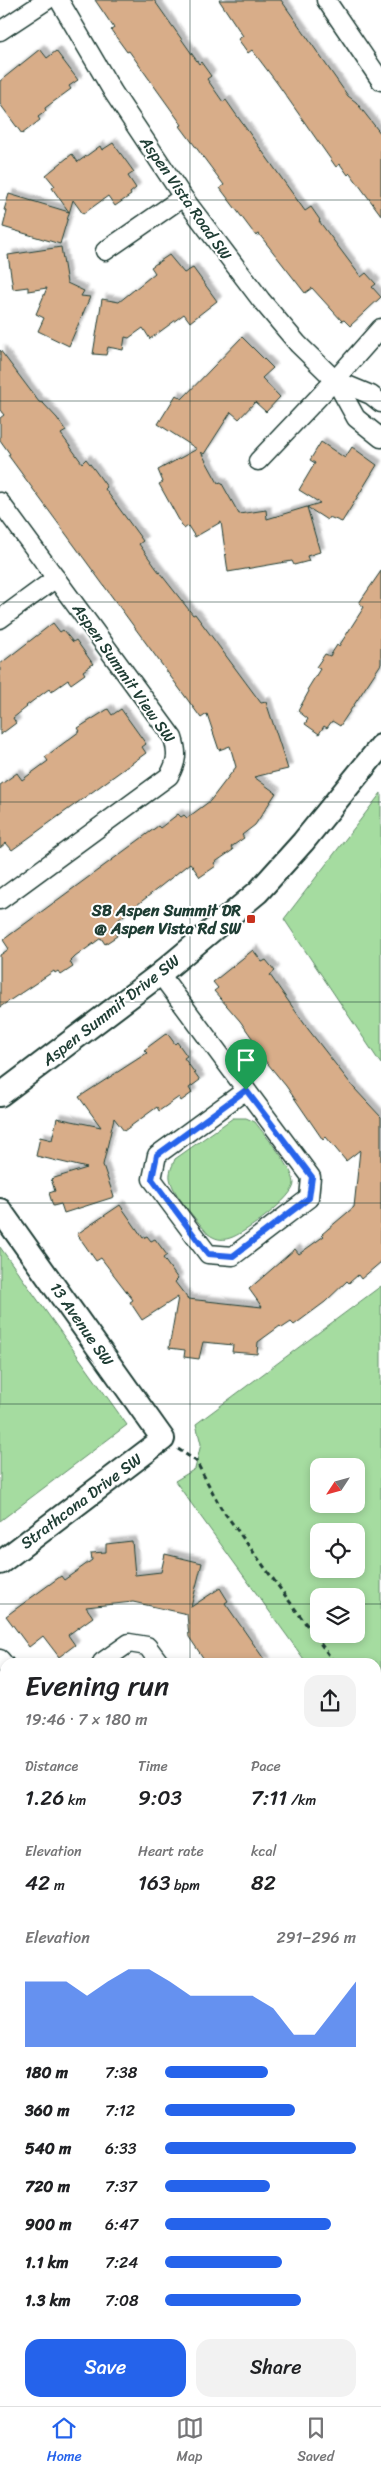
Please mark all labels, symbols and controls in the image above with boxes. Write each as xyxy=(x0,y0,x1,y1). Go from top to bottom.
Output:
street label: Aspen Vista Road SW xyxy=(132,129,240,267)
street label: Aspen Summit View SW xyxy=(64,596,184,749)
place label: SB Aspen Summit DR @ Aspen Vista Rd SW xyxy=(91,896,242,943)
marker: SB Aspen Summit DR @ Aspen Vista Rd SW xyxy=(245,913,257,925)
street label: Aspen Summit Drive SW xyxy=(35,946,187,1074)
pin xyxy=(225,1039,267,1090)
icon: arrive xyxy=(232,1046,260,1074)
street label: 13 Avenue SW xyxy=(42,1276,122,1373)
street label: Strathcona Drive SW xyxy=(14,1445,148,1557)
north arrow xyxy=(310,1458,365,1512)
map controls xyxy=(310,1458,365,1643)
button: locate xyxy=(310,1523,365,1578)
button: layers xyxy=(310,1588,365,1643)
text: Evening run xyxy=(25,1661,169,1710)
button: share xyxy=(304,1675,356,1727)
text: 19:46 · 7 × 180 m xyxy=(25,1705,148,1734)
text: Distance xyxy=(25,1754,78,1779)
text: Time xyxy=(138,1754,168,1779)
text: Pace xyxy=(251,1754,281,1779)
text: 1.26 xyxy=(25,1779,64,1817)
text: 9:03 xyxy=(138,1779,182,1817)
text: 7:11 xyxy=(251,1779,287,1817)
text: km xyxy=(64,1788,86,1813)
text: /km xyxy=(287,1788,316,1813)
text: Elevation xyxy=(25,1839,82,1864)
text: Heart rate xyxy=(138,1839,204,1864)
text: kcal xyxy=(251,1839,276,1864)
text: 42 xyxy=(25,1864,50,1902)
text: 163 xyxy=(138,1864,170,1902)
text: 82 xyxy=(251,1864,276,1902)
text: m xyxy=(50,1873,65,1898)
text: bpm xyxy=(170,1873,200,1898)
text: Elevation xyxy=(25,1923,90,1952)
text: 291–296 m xyxy=(276,1923,356,1952)
text: 180 m xyxy=(25,2058,68,2087)
text: 7:38 xyxy=(105,2058,137,2087)
text: 360 m xyxy=(25,2096,69,2125)
text: 7:12 xyxy=(105,2096,135,2125)
text: 540 m xyxy=(25,2134,71,2163)
text: 6:33 xyxy=(105,2134,137,2163)
text: 720 m xyxy=(25,2172,70,2201)
text: 7:37 xyxy=(105,2172,137,2201)
text: 900 m xyxy=(25,2210,72,2239)
text: 6:47 xyxy=(105,2210,138,2239)
text: 1.1 km xyxy=(25,2248,69,2277)
text: 7:24 xyxy=(105,2248,138,2277)
text: 1.3 km xyxy=(25,2286,70,2315)
text: 7:08 xyxy=(105,2286,139,2315)
button: Save xyxy=(25,2339,186,2397)
button: Share xyxy=(196,2339,356,2397)
tab: Home xyxy=(47,2414,82,2469)
tab: Map xyxy=(176,2414,204,2469)
tab: Saved xyxy=(297,2414,334,2469)

